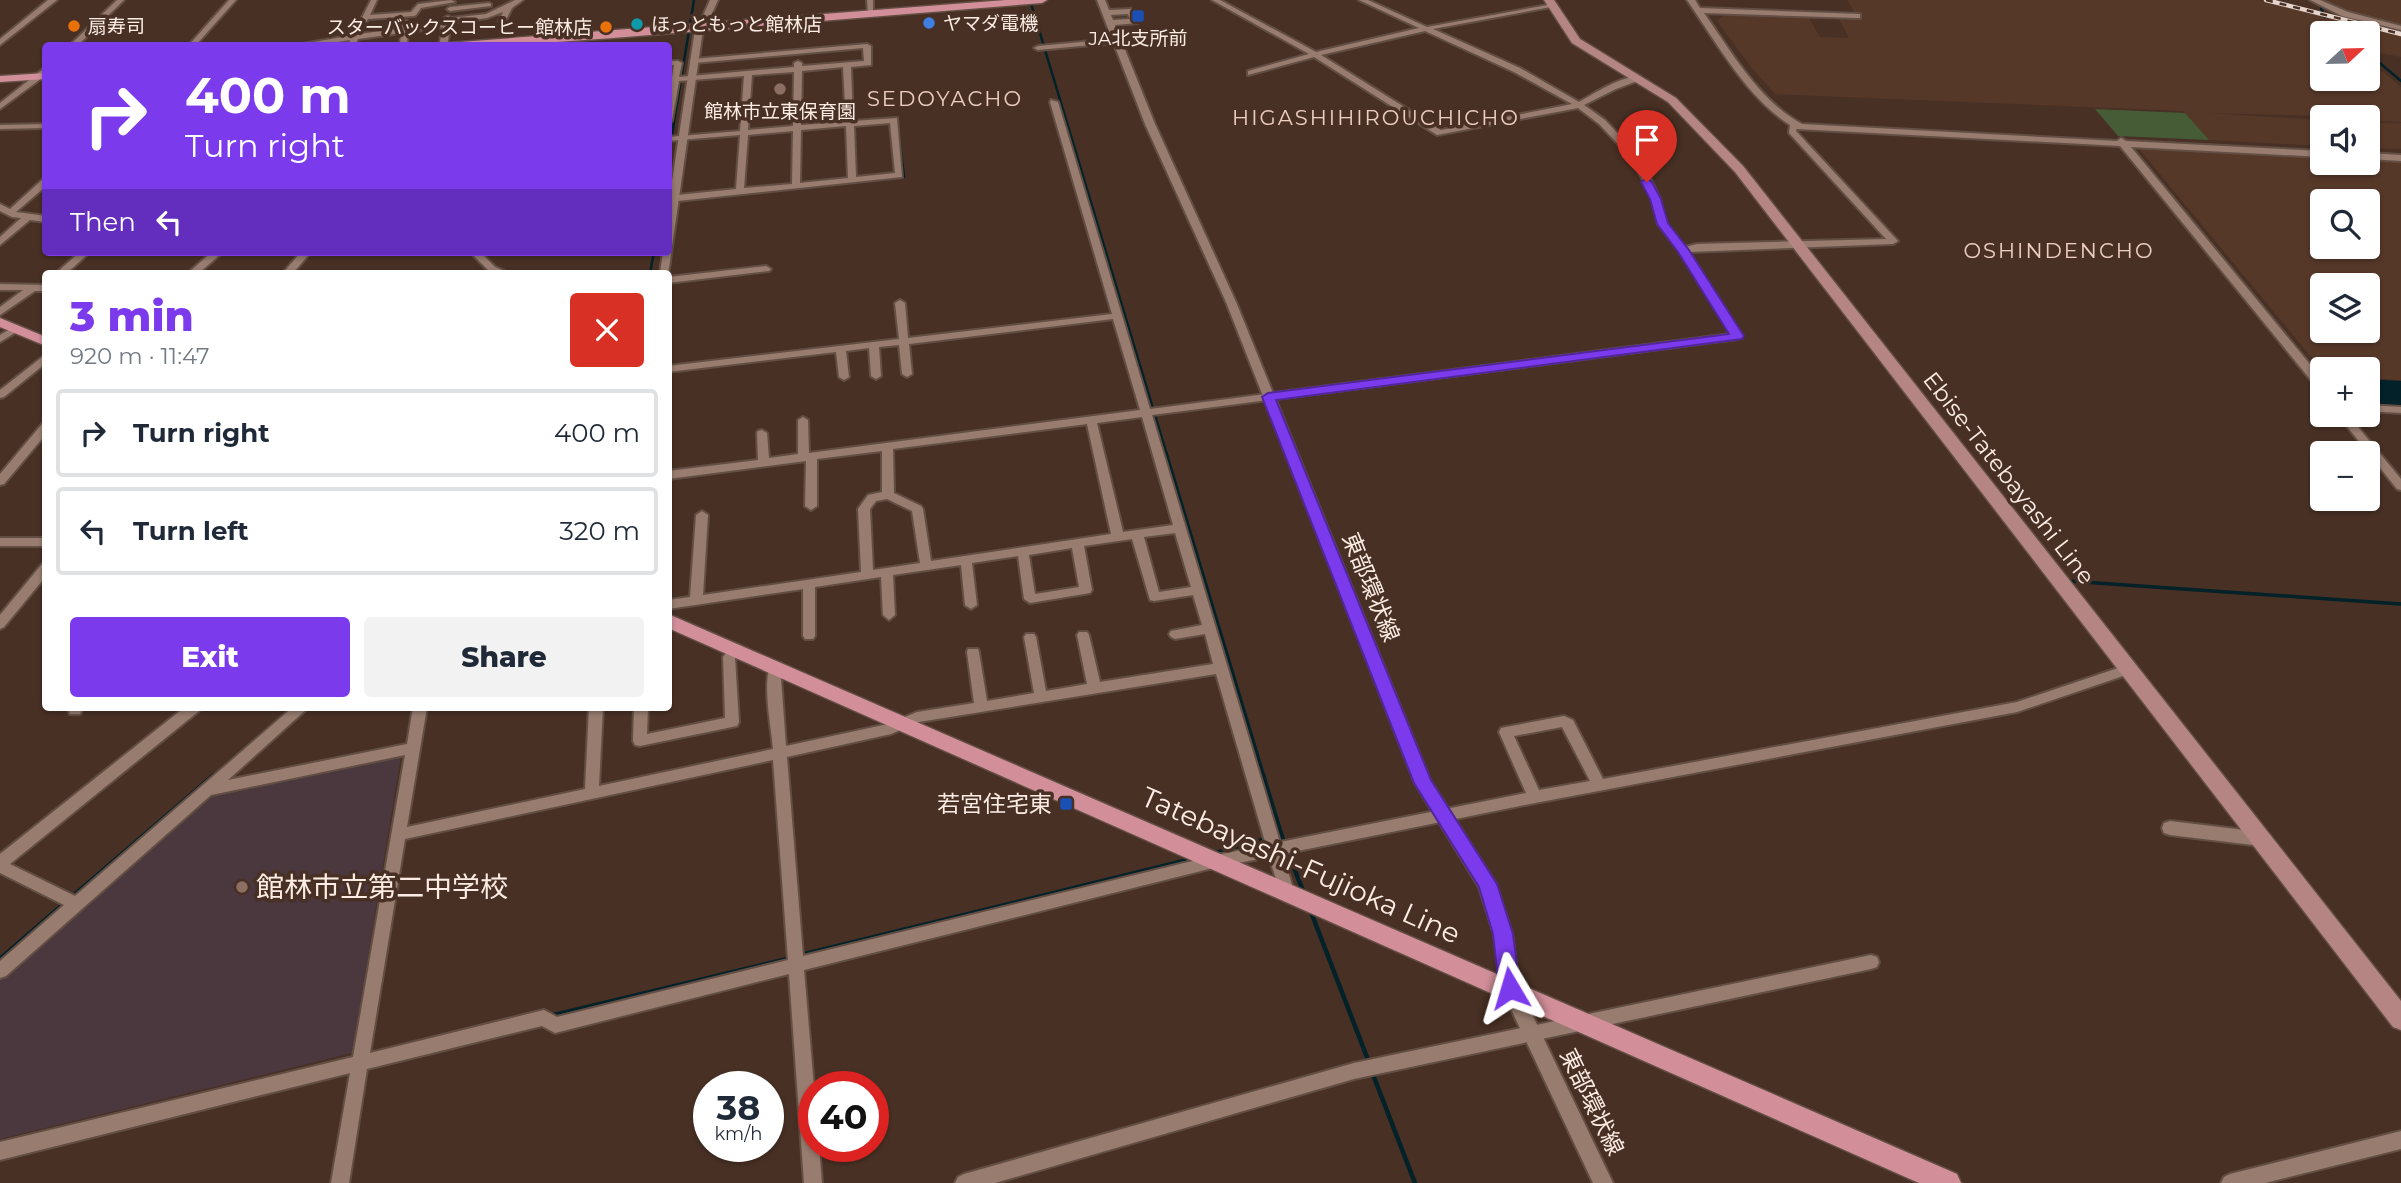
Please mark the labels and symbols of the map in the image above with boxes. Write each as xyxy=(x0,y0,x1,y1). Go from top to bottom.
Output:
marker: JA北支所前 xyxy=(1130,8,1146,24)
place label: ヤマダ電機 xyxy=(943,12,1038,35)
place label: ほっともっと館林店 xyxy=(651,13,822,36)
place label: 扇寿司 xyxy=(88,15,145,38)
marker: ヤマダ電機 xyxy=(921,15,937,31)
place label: スターバックスコーヒー館林店 xyxy=(327,16,592,39)
marker: ほっともっと館林店 xyxy=(629,16,645,32)
marker: 扇寿司 xyxy=(66,18,82,34)
marker: スターバックスコーヒー館林店 xyxy=(598,19,614,35)
north arrow xyxy=(2310,21,2380,91)
place label: JA北支所前 xyxy=(1088,27,1187,50)
marker: 館林市立東保育園 xyxy=(772,81,788,97)
district label: SEDOYACHO xyxy=(867,86,1023,111)
place label: 館林市立東保育園 xyxy=(704,100,856,123)
district label: HIGASHIHIROUCHICHO xyxy=(1232,105,1520,130)
pin xyxy=(1617,110,1677,182)
district label: OSHINDENCHO xyxy=(1963,238,2155,263)
street label: Ebise-Tatebayashi Line xyxy=(1917,366,2101,590)
street label: 東部環状線 xyxy=(1336,528,1406,646)
street label: Tatebayashi-Fujioka Line xyxy=(1136,779,1466,951)
place label: 若宮住宅東 xyxy=(937,790,1052,818)
marker: 若宮住宅東 xyxy=(1058,796,1074,812)
place label: 館林市立第二中学校 xyxy=(256,870,508,904)
marker: 館林市立第二中学校 xyxy=(234,879,250,895)
position arrow xyxy=(1473,951,1547,1025)
street label: 東部環状線 xyxy=(1554,1044,1630,1160)
speed limit sign: 40 xyxy=(798,1071,889,1162)

